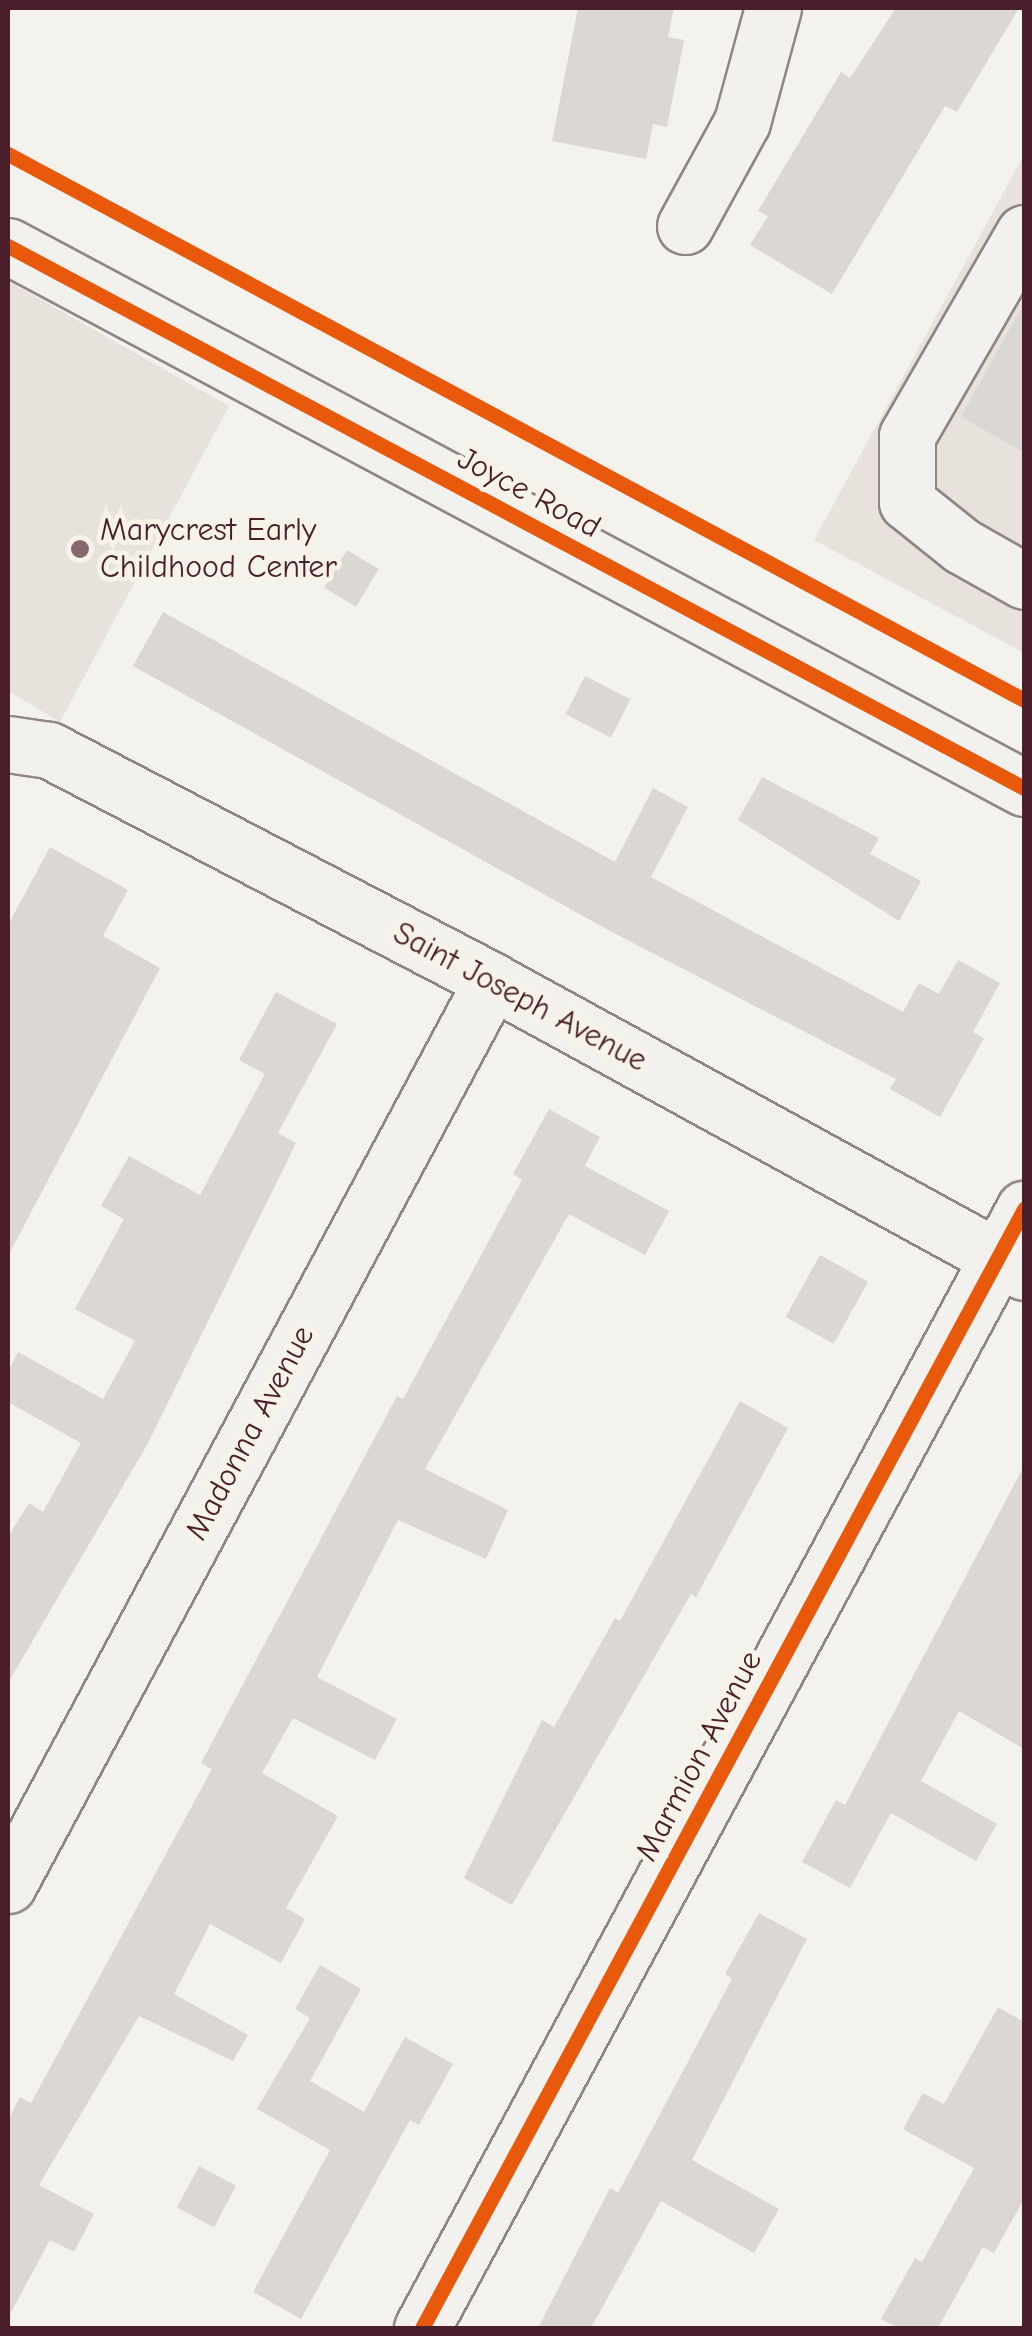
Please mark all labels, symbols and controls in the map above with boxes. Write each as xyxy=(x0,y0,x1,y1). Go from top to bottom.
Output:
street label: Joyce Road xyxy=(451,439,607,547)
place label: Marycrest Early Childhood Center xyxy=(100,512,337,587)
marker: Marycrest Early Childhood Center xyxy=(69,538,91,560)
street label: Saint Joseph Avenue xyxy=(387,914,653,1080)
street label: Madonna Avenue xyxy=(177,1319,323,1547)
street label: Marmion Avenue xyxy=(627,1644,771,1868)

